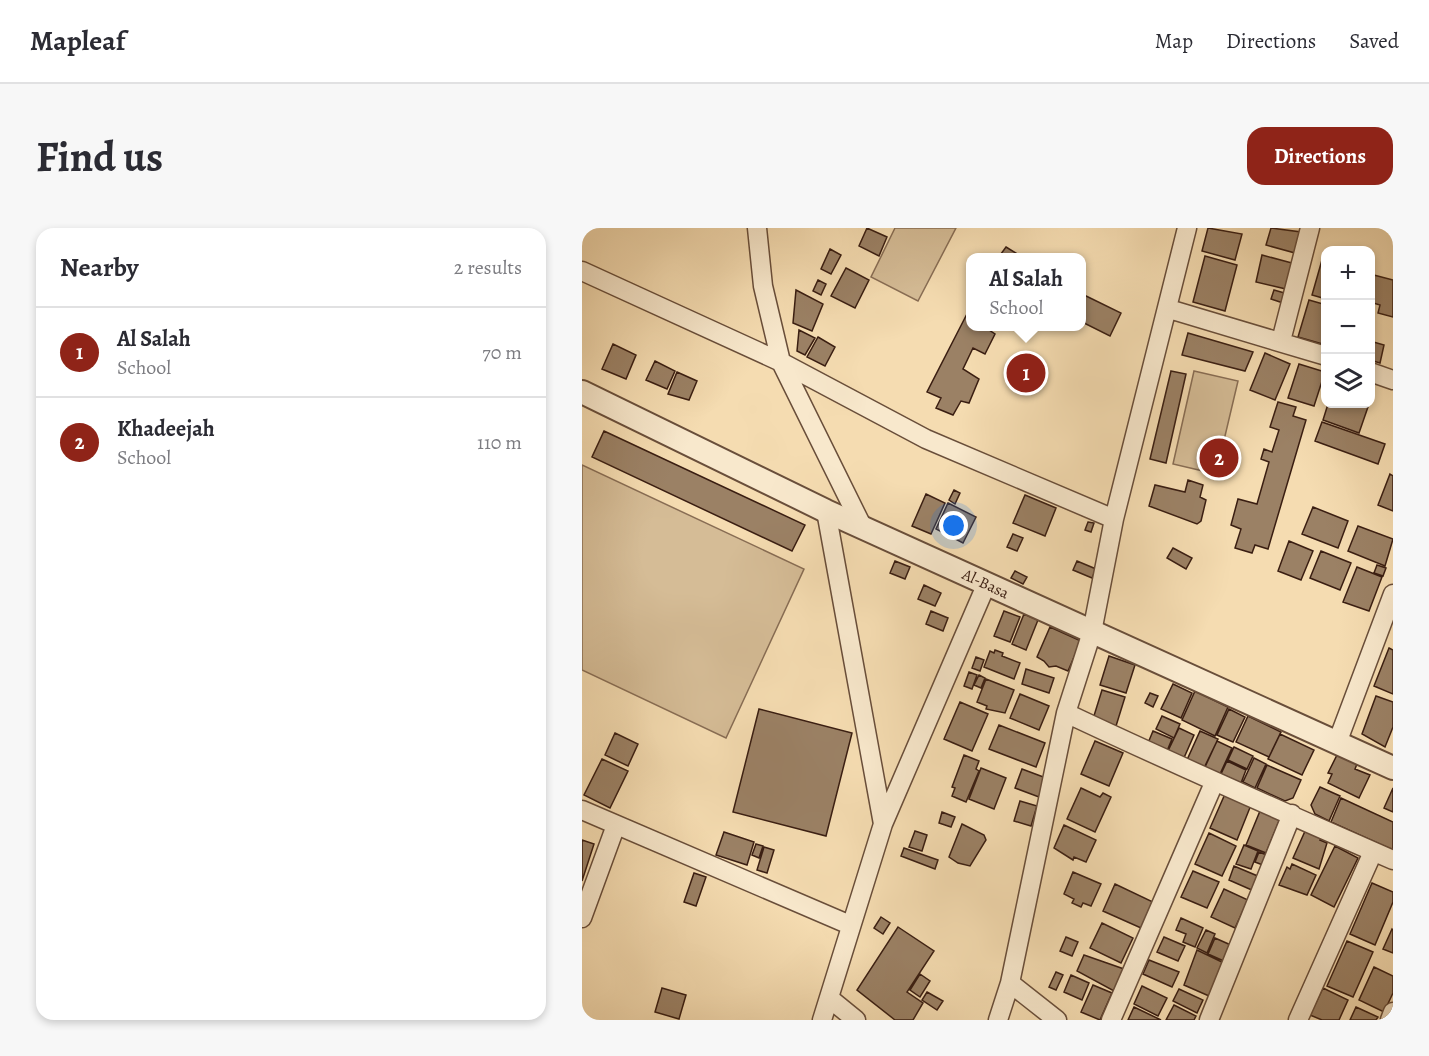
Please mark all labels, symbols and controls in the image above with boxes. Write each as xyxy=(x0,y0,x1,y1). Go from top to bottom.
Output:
text: Mapleaf xyxy=(30,22,125,60)
text: Map xyxy=(1155,27,1193,55)
text: Directions xyxy=(1226,27,1316,55)
text: Saved xyxy=(1349,27,1399,55)
button: Directions xyxy=(1247,127,1393,185)
text: Find us xyxy=(36,128,163,185)
map controls xyxy=(1321,246,1375,408)
button: + xyxy=(1321,246,1375,300)
text: Nearby xyxy=(60,250,139,285)
popup xyxy=(966,253,1086,331)
text: 2 results xyxy=(454,254,522,281)
text: Al Salah xyxy=(989,264,1063,294)
text: School xyxy=(989,294,1043,321)
button: − xyxy=(1321,300,1375,354)
text: Al Salah xyxy=(117,324,191,354)
text: 1 xyxy=(76,339,83,366)
text: 70 m xyxy=(482,339,522,366)
pin: 1 xyxy=(1006,350,1046,396)
text: School xyxy=(117,354,171,381)
button: layers xyxy=(1321,354,1375,408)
text: Khadeejah xyxy=(117,414,215,444)
text: 2 xyxy=(75,429,84,456)
text: 110 m xyxy=(477,429,522,456)
pin: 2 xyxy=(1200,436,1238,480)
text: School xyxy=(117,444,171,471)
your location xyxy=(939,511,968,540)
street label: Al-Basa xyxy=(958,563,1013,605)

